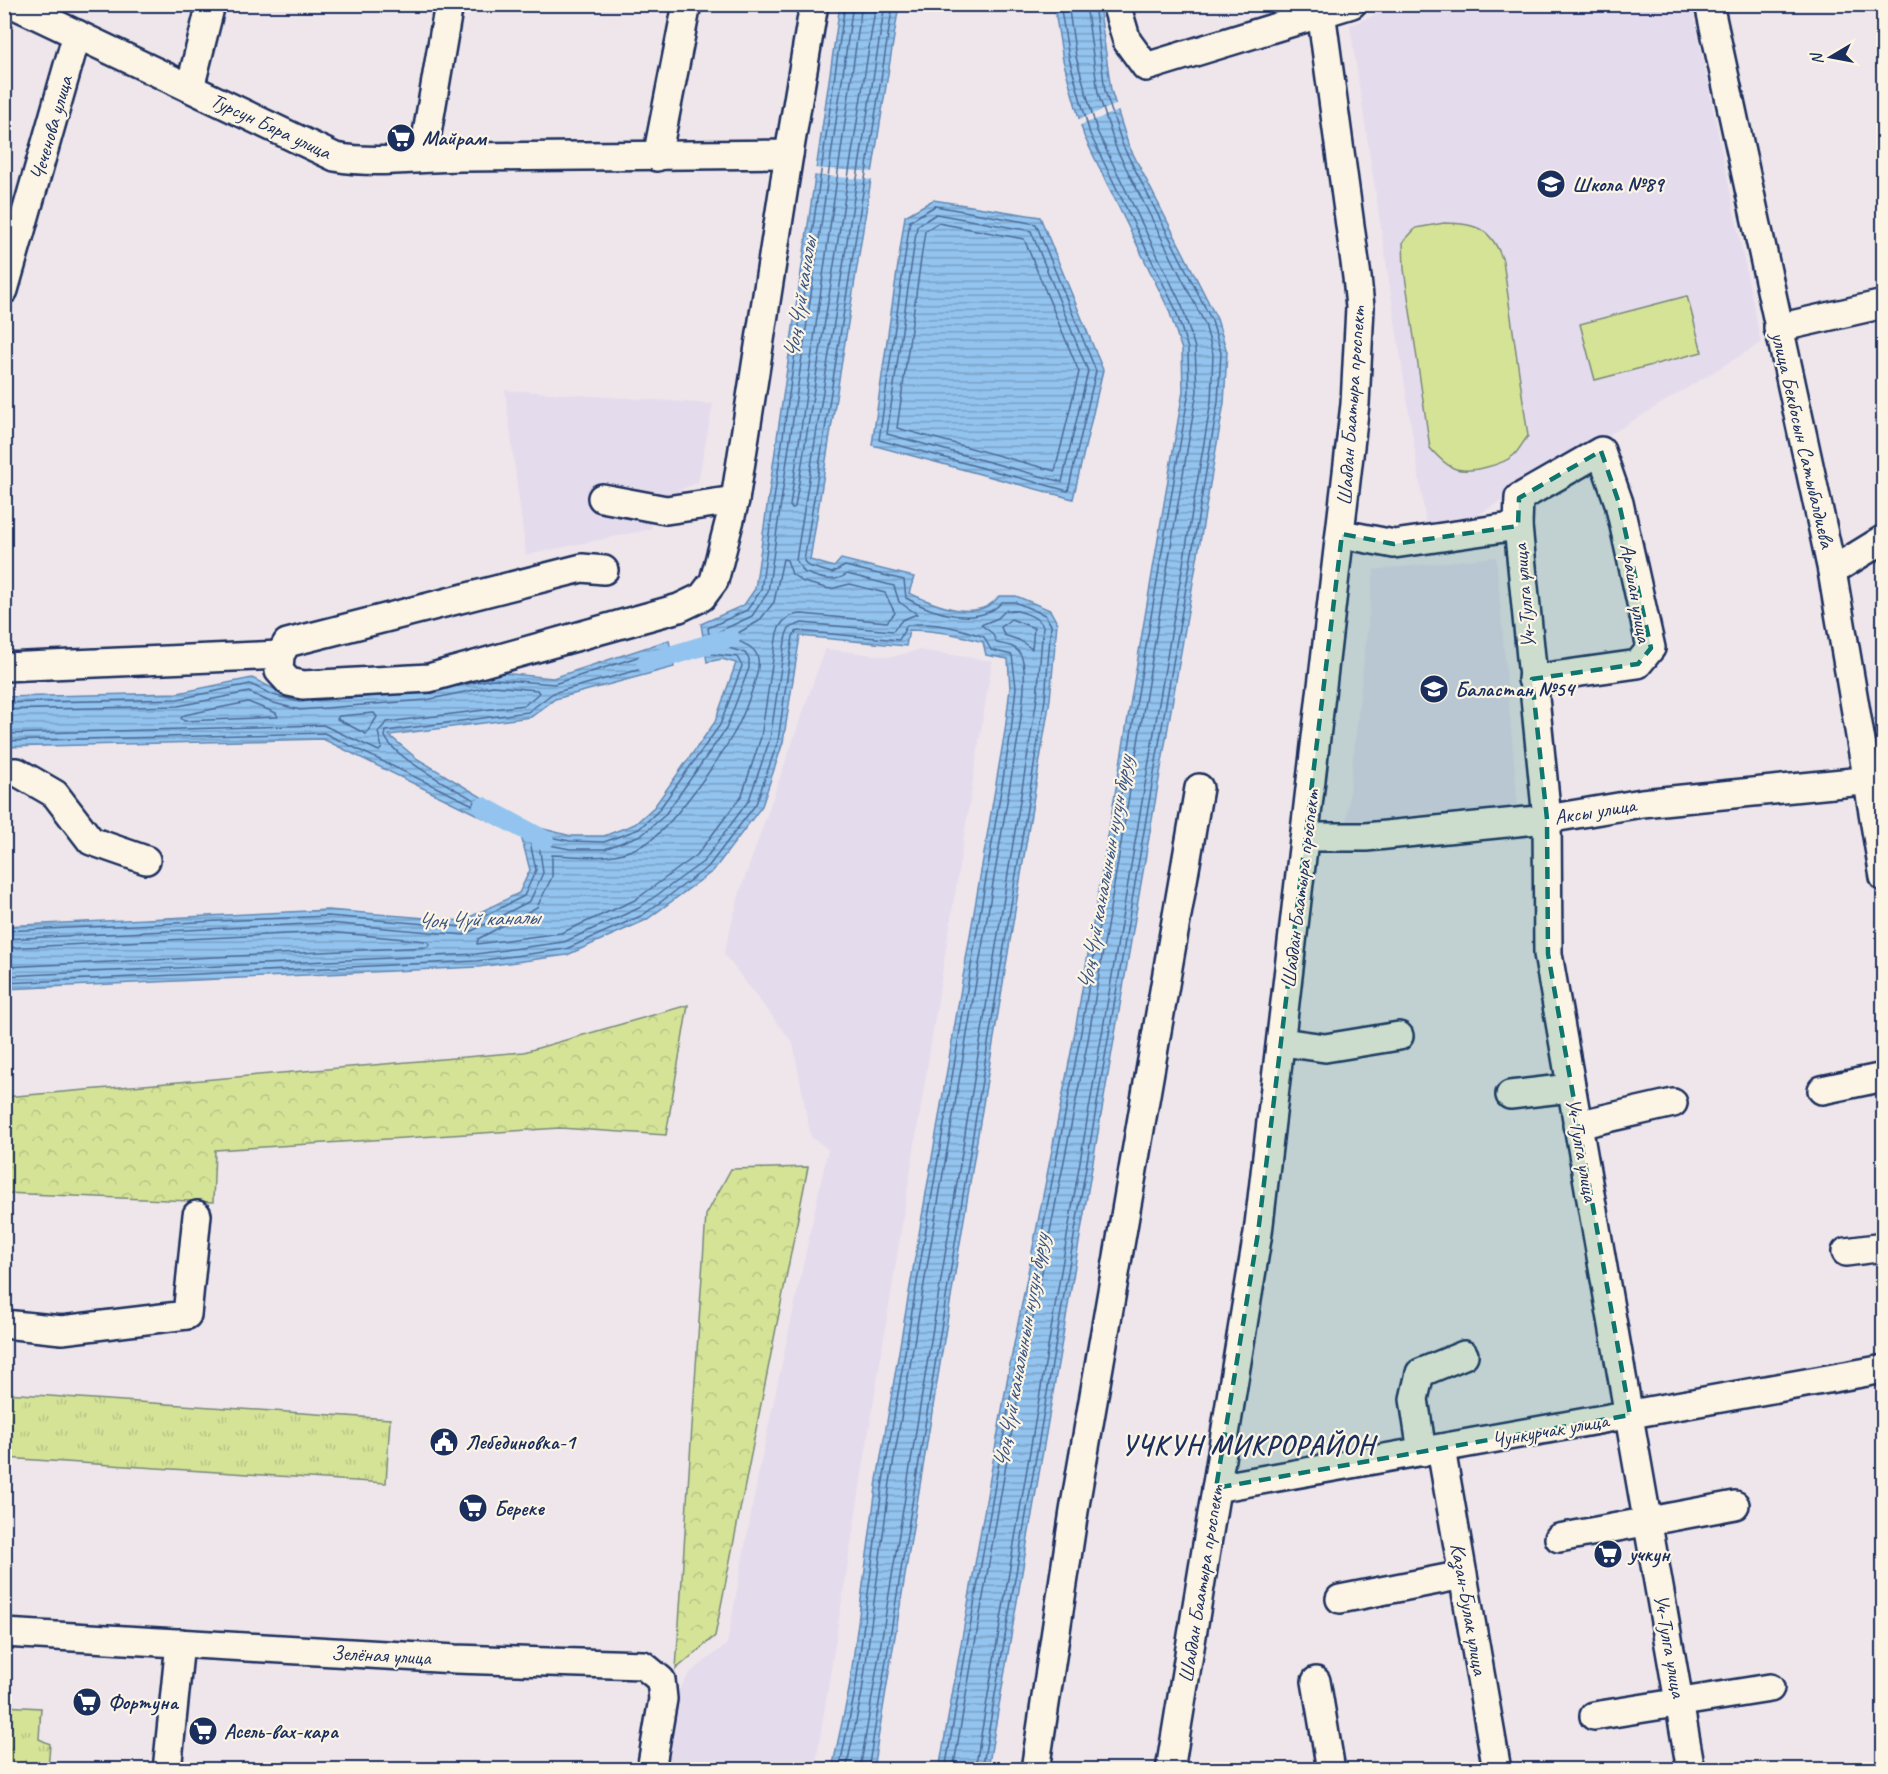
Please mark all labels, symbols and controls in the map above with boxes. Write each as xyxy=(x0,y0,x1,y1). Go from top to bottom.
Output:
north arrow xyxy=(1801,27,1861,87)
text: N xyxy=(1806,50,1828,66)
street label: Чеченова улица xyxy=(24,71,79,183)
street label: Турсун Бяра улица xyxy=(207,87,337,166)
supermarket icon: Майрам xyxy=(385,122,417,154)
place label: Майрам xyxy=(422,125,488,151)
school or university icon: Школа №89 xyxy=(1535,168,1567,200)
place label: Школа №89 xyxy=(1572,171,1666,197)
water label: Чоң Чүй каналы xyxy=(777,233,824,360)
street label: Шабдан Баатыра проспект xyxy=(1331,304,1371,506)
street label: улица Бекбосын Сатыбалдиева xyxy=(1765,327,1841,552)
street label: Уч-Тулга улица xyxy=(1506,541,1542,649)
street label: Арашан улица xyxy=(1615,542,1658,646)
school or university icon: Баластан №54 xyxy=(1418,673,1450,705)
place label: Баластан №54 xyxy=(1455,676,1576,702)
water label: Чоң Чүй каналынын нугун буруу xyxy=(1071,751,1140,992)
street label: Шабдан Баатыра проспект xyxy=(1275,787,1325,990)
street label: Аксы улица xyxy=(1552,791,1640,830)
water label: Чоң Чүй каналы xyxy=(417,903,543,935)
street label: Уч-Тулга улица xyxy=(1560,1096,1604,1205)
water label: Чоң Чүй каналынын нугун буруу xyxy=(987,1229,1056,1470)
street label: Чункурчак улица xyxy=(1490,1407,1613,1453)
public building icon: Лебединовка-1 xyxy=(428,1426,460,1458)
district label: УЧКУН МИКРОРАЙОН xyxy=(1121,1428,1379,1462)
place label: Лебединовка-1 xyxy=(465,1429,578,1455)
street label: Шабдан Баатыра проспект xyxy=(1173,1482,1230,1684)
supermarket icon: Береке xyxy=(457,1492,489,1524)
place label: Береке xyxy=(494,1495,546,1521)
supermarket icon: учкун xyxy=(1592,1538,1624,1570)
street label: Казан-Булак улица xyxy=(1444,1541,1494,1679)
place label: учкун xyxy=(1627,1541,1671,1568)
street label: Уч-Тулга улица xyxy=(1648,1592,1692,1701)
street label: Зелёная улица xyxy=(330,1639,433,1671)
supermarket icon: Фортуна xyxy=(71,1686,103,1718)
place label: Фортуна xyxy=(108,1689,180,1716)
supermarket icon: Асель-вах-кара xyxy=(187,1715,219,1747)
place label: Асель-вах-кара xyxy=(224,1718,340,1744)

